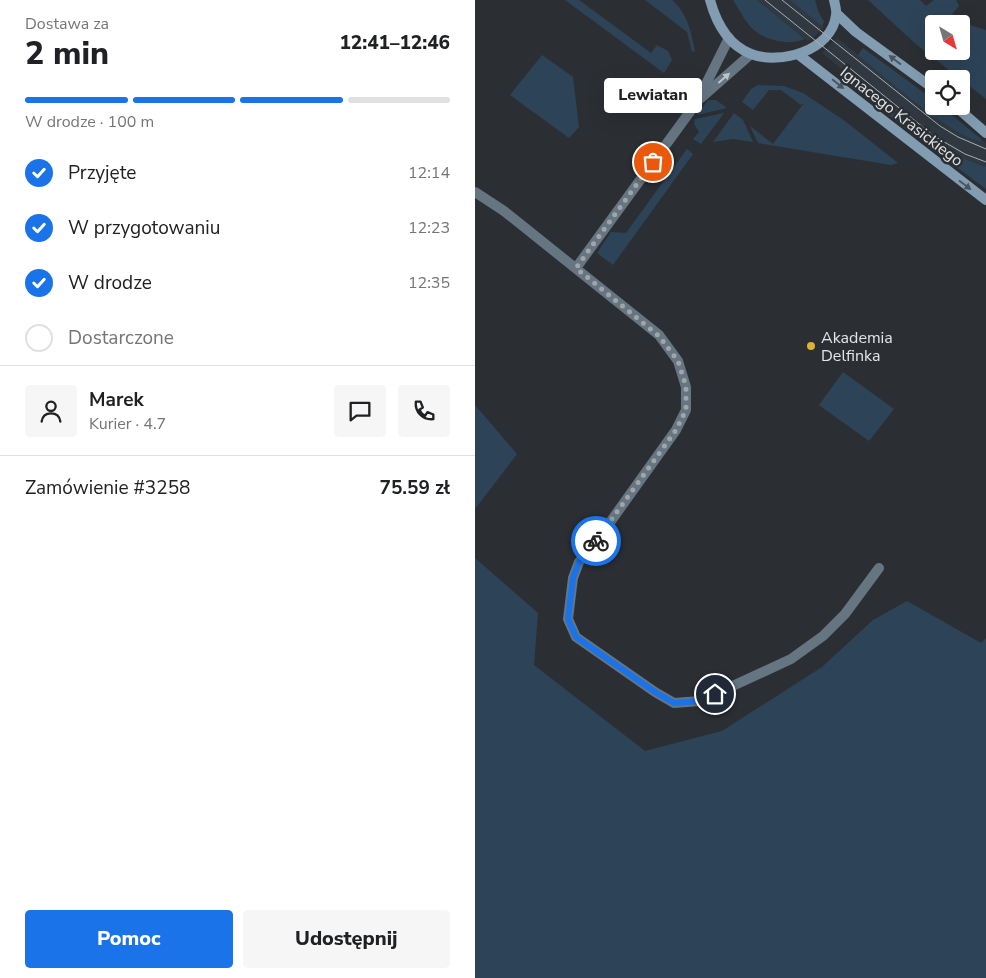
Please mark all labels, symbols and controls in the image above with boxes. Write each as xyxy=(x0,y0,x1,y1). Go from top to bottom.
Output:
text: Dostawa za xyxy=(25,13,109,35)
north arrow xyxy=(925,15,970,60)
map controls xyxy=(925,15,970,115)
text: 12:41–12:46 xyxy=(339,30,450,56)
text: 2 min xyxy=(25,32,109,75)
one-way arrow xyxy=(888,55,902,65)
street label: Ignacego Krasickiego xyxy=(835,62,968,172)
button: locate xyxy=(925,70,970,115)
one-way arrow xyxy=(718,73,730,84)
callout: Lewiatan xyxy=(604,77,702,112)
one-way arrow xyxy=(831,79,844,90)
text: Lewiatan xyxy=(618,84,688,106)
text: W drodze · 100 m xyxy=(25,111,154,133)
pin xyxy=(632,141,674,183)
icon: bag xyxy=(639,148,667,176)
icon: check xyxy=(25,159,53,187)
text: Przyjęte xyxy=(68,160,136,186)
text: 12:14 xyxy=(408,162,450,184)
one-way arrow xyxy=(958,179,971,190)
icon: check xyxy=(25,214,53,242)
text: W przygotowaniu xyxy=(68,215,220,241)
text: 12:23 xyxy=(408,217,450,239)
icon: check xyxy=(25,269,53,297)
text: W drodze xyxy=(68,270,152,296)
text: 12:35 xyxy=(408,272,450,294)
text: Dostarczone xyxy=(68,325,174,351)
place label: Akademia Delfinka xyxy=(821,327,893,367)
marker: Akademia Delfinka xyxy=(805,340,817,352)
button: person xyxy=(25,385,77,437)
button: chat xyxy=(334,385,386,437)
button: phone xyxy=(398,385,450,437)
text: Marek xyxy=(89,387,144,413)
text: Kurier · 4.7 xyxy=(89,413,166,435)
text: Zamówienie #3258 xyxy=(25,475,190,501)
text: 75.59 zł xyxy=(379,475,450,501)
courier xyxy=(571,516,621,566)
icon: bike xyxy=(582,527,610,555)
pin xyxy=(694,673,736,715)
icon: home xyxy=(701,680,729,708)
button: Pomoc xyxy=(25,910,233,968)
button: Udostępnij xyxy=(243,910,450,968)

